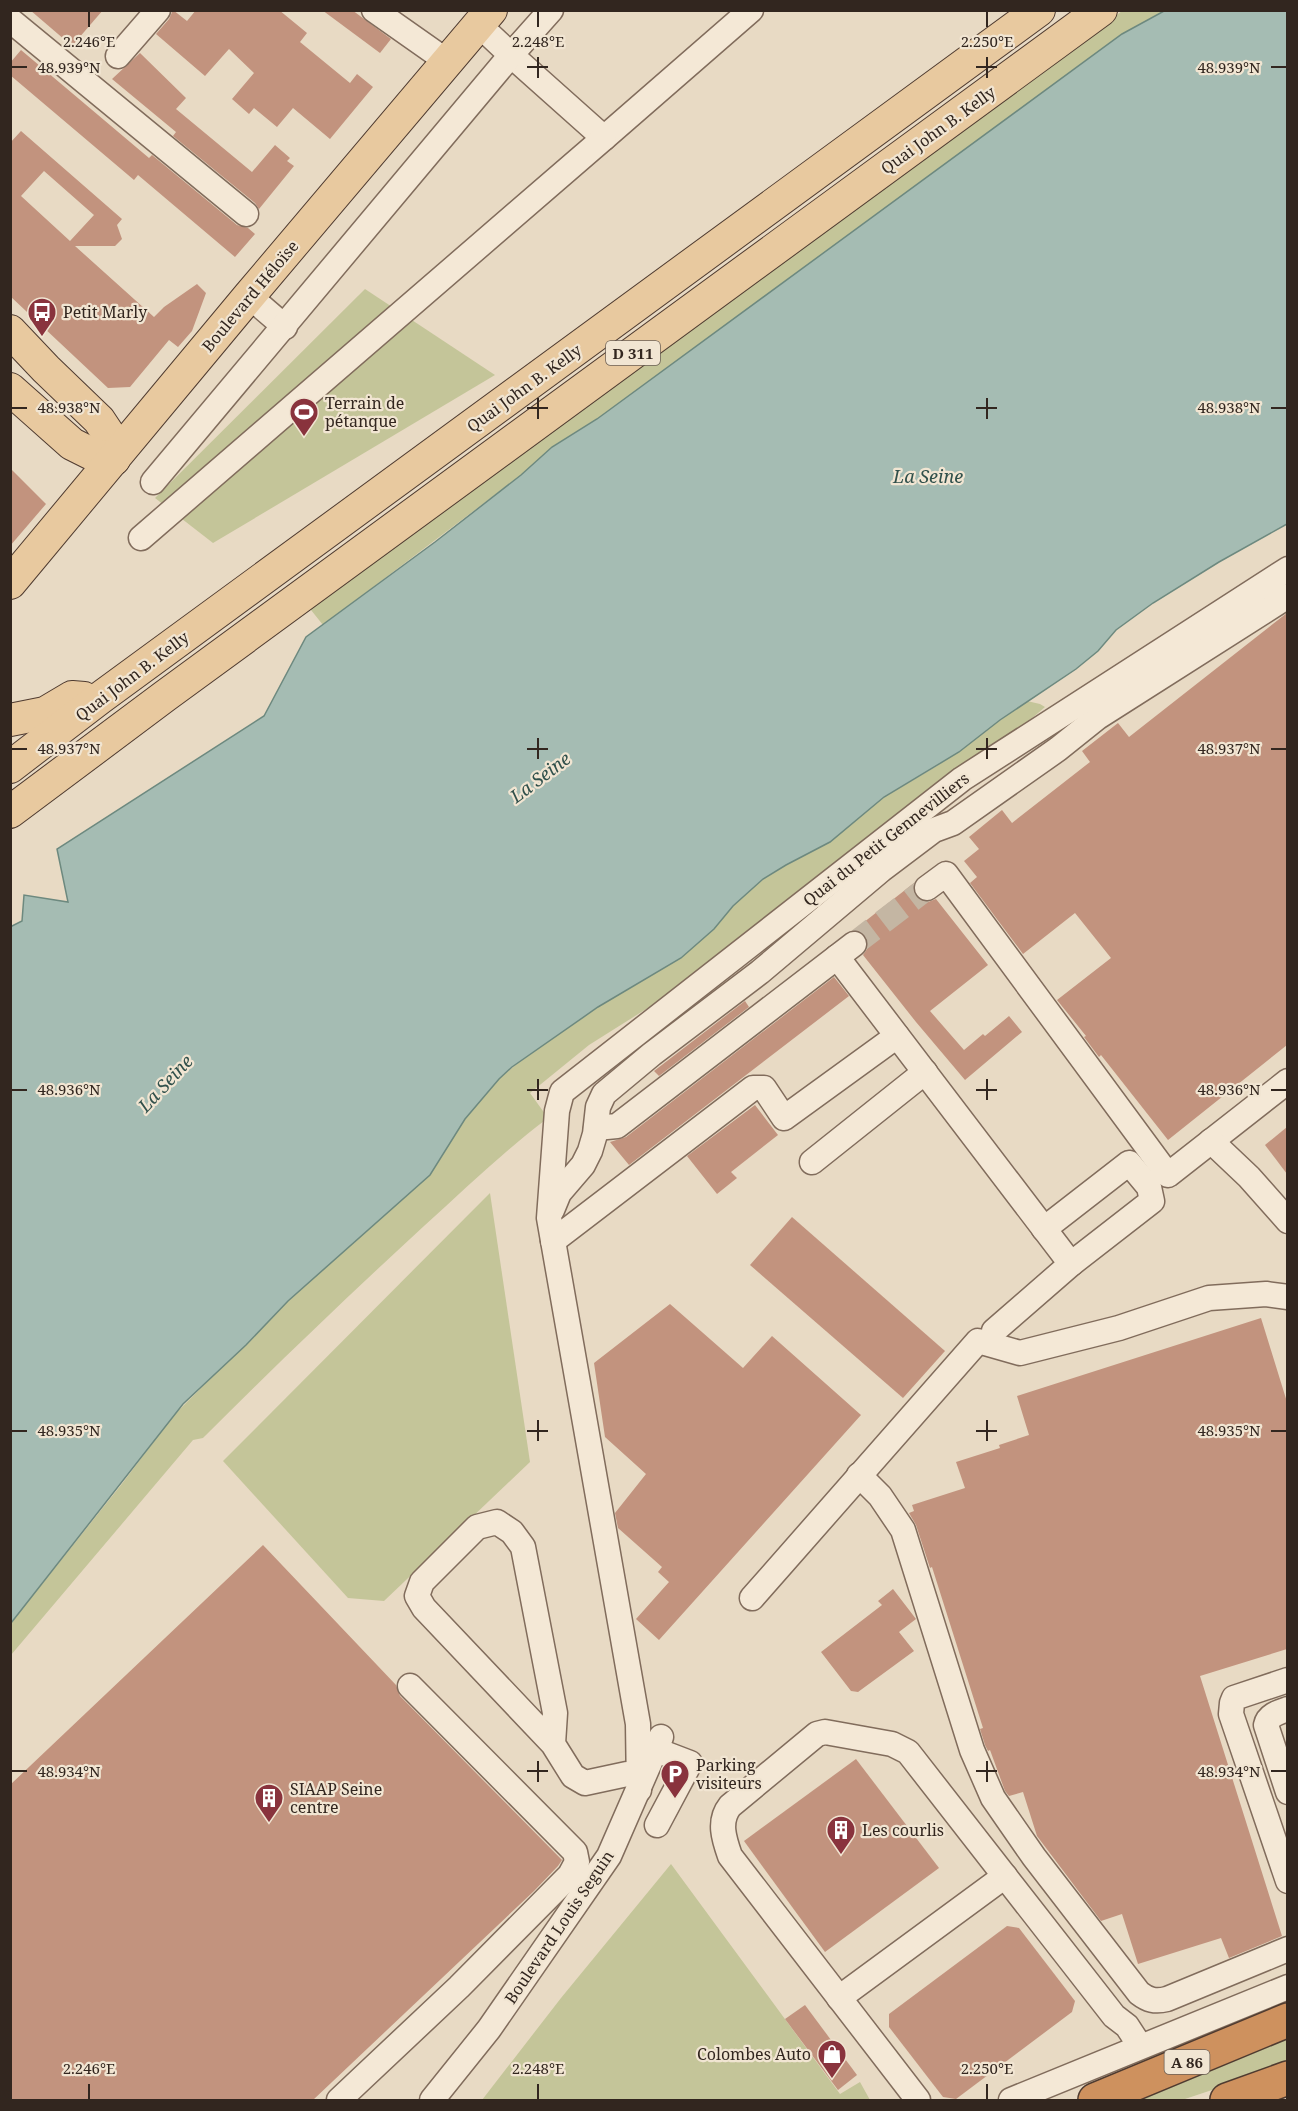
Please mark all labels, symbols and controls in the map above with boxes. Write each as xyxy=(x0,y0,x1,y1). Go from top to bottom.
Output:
text: 2.246°E xyxy=(63,31,115,51)
text: 2.248°E xyxy=(512,31,564,51)
text: 2.250°E xyxy=(961,31,1013,51)
text: 48.939°N xyxy=(37,57,101,77)
text: 48.939°N xyxy=(1197,57,1261,77)
street label: Quai John B. Kelly xyxy=(876,80,1001,179)
street label: Boulevard Héloïse xyxy=(197,235,303,357)
bus stop icon: Petit Marly xyxy=(26,296,58,338)
place label: Petit Marly xyxy=(63,301,148,323)
street label: Quai John B. Kelly xyxy=(462,338,587,437)
road number: D 311 xyxy=(606,341,660,365)
place label: Terrain de pétanque xyxy=(325,392,404,432)
sports icon: Terrain de pétanque xyxy=(288,396,320,438)
text: 48.938°N xyxy=(37,397,101,417)
text: 48.938°N xyxy=(1197,397,1261,417)
water label: La Seine xyxy=(892,464,963,488)
street label: Quai John B. Kelly xyxy=(71,625,194,726)
text: 48.937°N xyxy=(37,738,101,758)
text: 48.937°N xyxy=(1197,738,1261,758)
water label: La Seine xyxy=(504,746,575,808)
street label: Quai du Petit Gennevilliers xyxy=(798,767,974,911)
water label: La Seine xyxy=(132,1049,198,1118)
text: 48.936°N xyxy=(37,1079,101,1099)
text: 48.936°N xyxy=(1197,1079,1261,1099)
text: 48.935°N xyxy=(37,1420,101,1440)
text: 48.935°N xyxy=(1197,1420,1261,1440)
place label: Parking visiteurs xyxy=(696,1754,762,1794)
parking icon: Parking visiteurs xyxy=(659,1758,691,1800)
text: 48.934°N xyxy=(37,1761,101,1781)
text: 48.934°N xyxy=(1197,1761,1261,1781)
place label: SIAAP Seine centre xyxy=(290,1778,382,1818)
building icon: SIAAP Seine centre xyxy=(253,1782,285,1824)
building icon: Les courlis xyxy=(825,1814,857,1856)
place label: Les courlis xyxy=(862,1819,944,1841)
street label: Boulevard Louis Seguin xyxy=(499,1846,619,2008)
shop icon: Colombes Auto xyxy=(816,2038,848,2080)
place label: Colombes Auto xyxy=(697,2043,811,2065)
road number: A 86 xyxy=(1164,2050,1210,2074)
text: 2.246°E xyxy=(63,2058,115,2078)
text: 2.248°E xyxy=(512,2058,564,2078)
text: 2.250°E xyxy=(961,2058,1013,2078)

